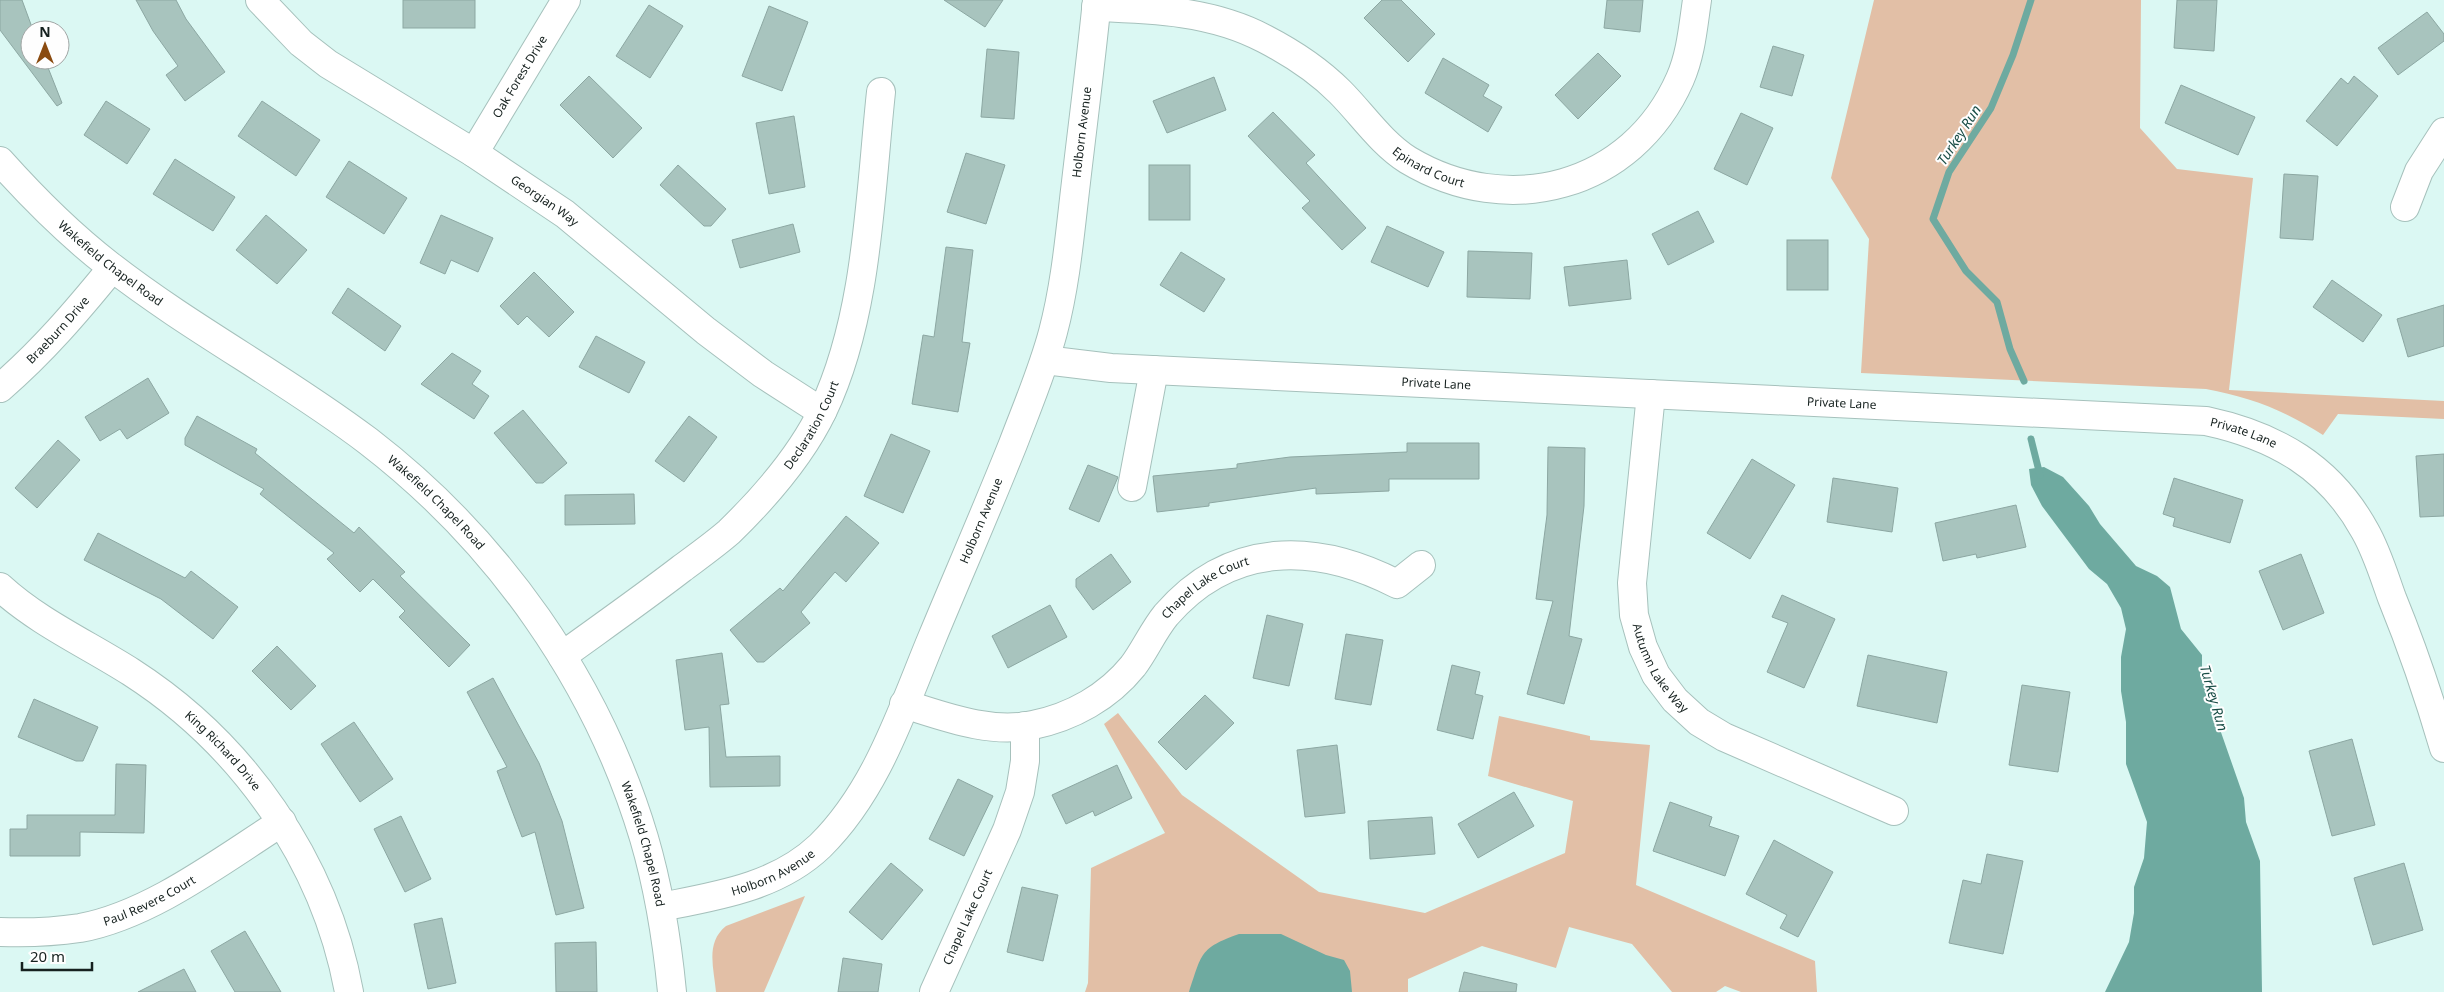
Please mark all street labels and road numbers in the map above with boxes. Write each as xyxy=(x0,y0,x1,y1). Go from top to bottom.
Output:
street label: Oak Forest Drive xyxy=(488,32,551,121)
street label: Holborn Avenue xyxy=(1068,86,1095,179)
street label: Epinard Court xyxy=(1389,143,1467,191)
street label: Georgian Way xyxy=(508,171,583,231)
street label: Wakefield Chapel Road xyxy=(55,216,167,310)
street label: Braeburn Drive xyxy=(22,292,93,367)
street label: Private Lane xyxy=(1401,373,1472,393)
street label: Declaration Court xyxy=(780,378,843,473)
street label: Private Lane xyxy=(1806,393,1877,413)
street label: Private Lane xyxy=(2209,413,2280,452)
street label: Wakefield Chapel Road xyxy=(384,451,489,553)
street label: Holborn Avenue xyxy=(955,475,1006,566)
street label: Chapel Lake Court xyxy=(1157,552,1251,622)
street label: Autumn Lake Way xyxy=(1629,621,1693,717)
street label: King Richard Drive xyxy=(181,707,265,794)
street label: Wakefield Chapel Road xyxy=(617,779,669,908)
street label: Holborn Avenue xyxy=(729,845,818,900)
street label: Chapel Lake Court xyxy=(938,866,996,968)
street label: Paul Revere Court xyxy=(101,871,199,930)

